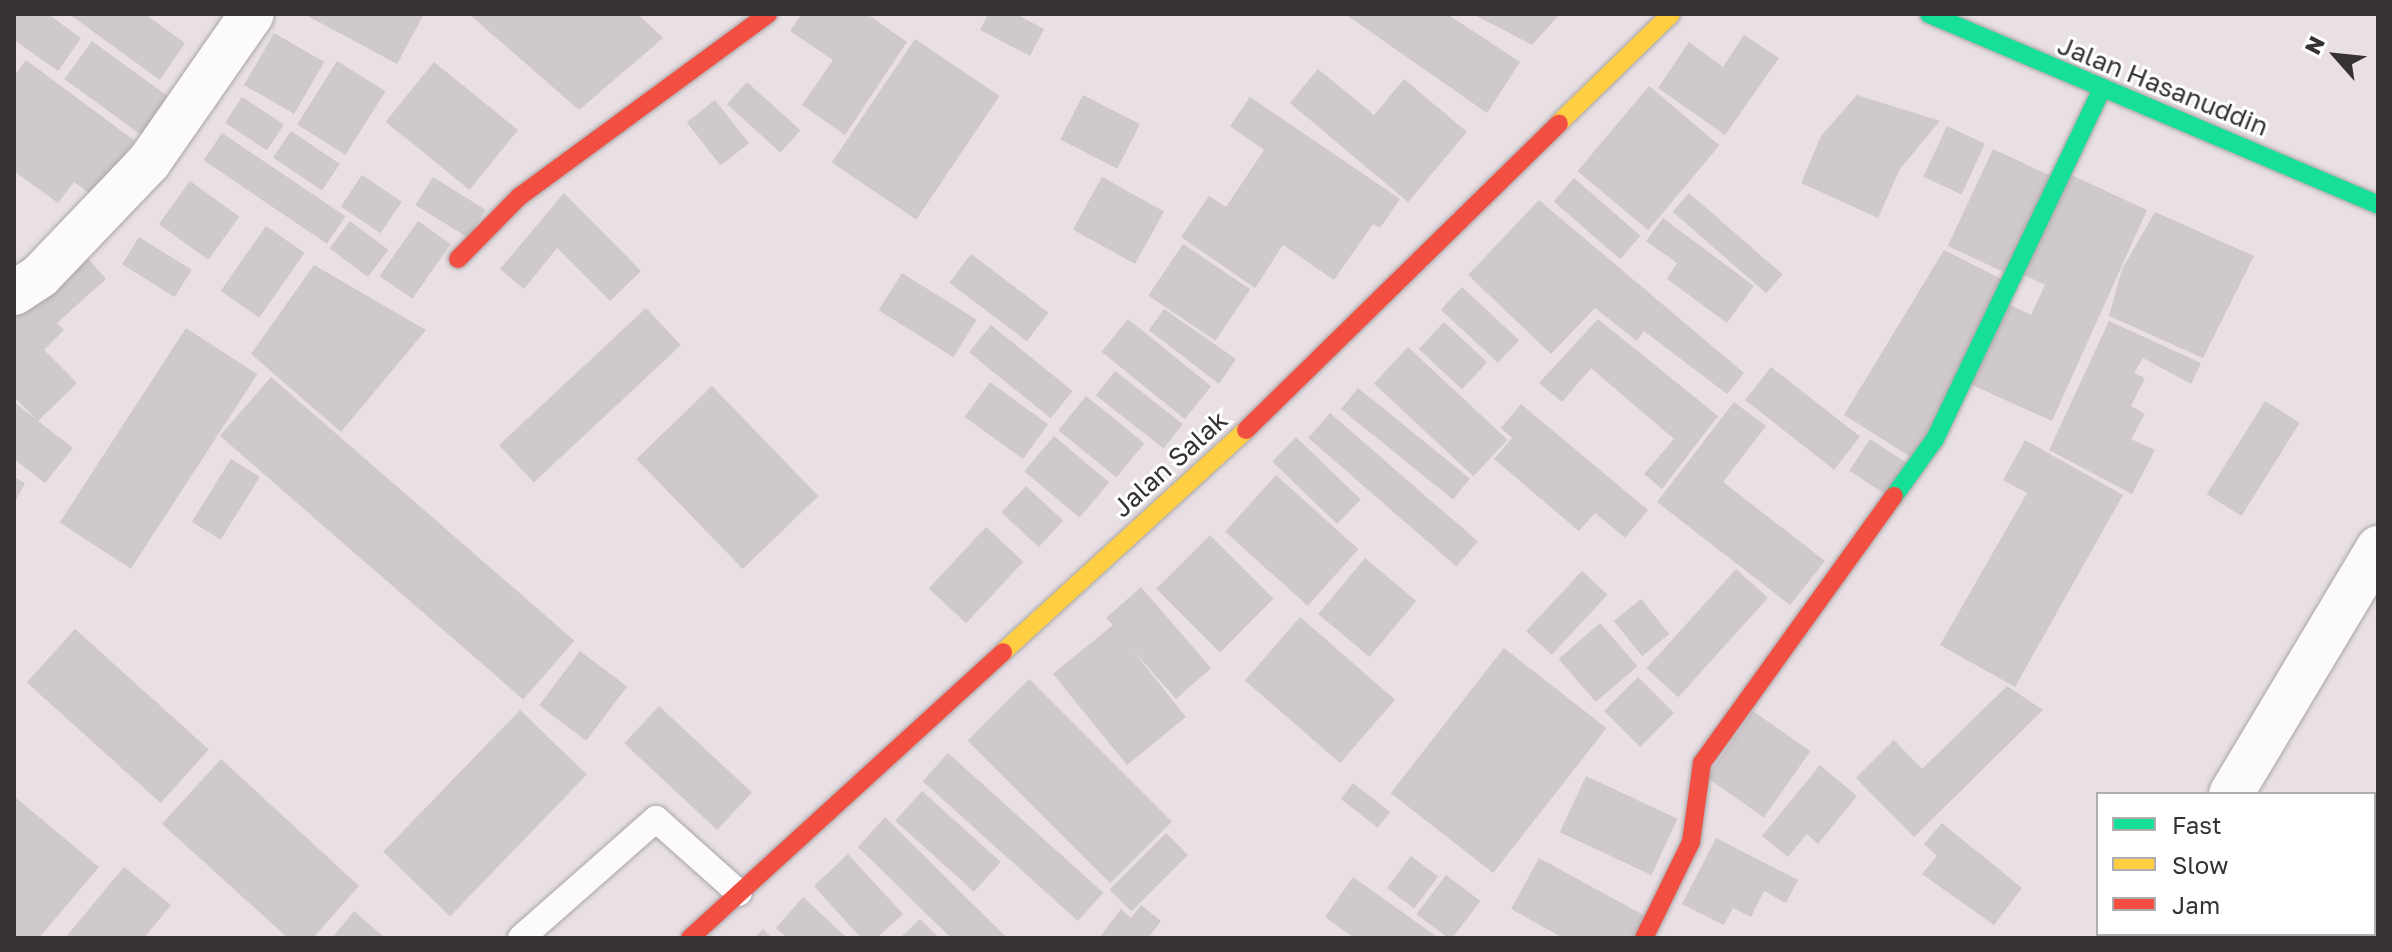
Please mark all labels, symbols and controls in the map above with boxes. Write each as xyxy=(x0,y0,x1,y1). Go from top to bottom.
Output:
north arrow xyxy=(2296,16,2376,96)
street label: Jalan Hasanuddin xyxy=(2053,30,2273,142)
text: N xyxy=(2298,31,2330,58)
street label: Jalan Salak xyxy=(1106,404,1234,524)
legend xyxy=(2096,792,2376,936)
text: Fast xyxy=(2172,810,2222,839)
text: Slow xyxy=(2172,850,2228,879)
text: Jam xyxy=(2172,890,2220,919)

